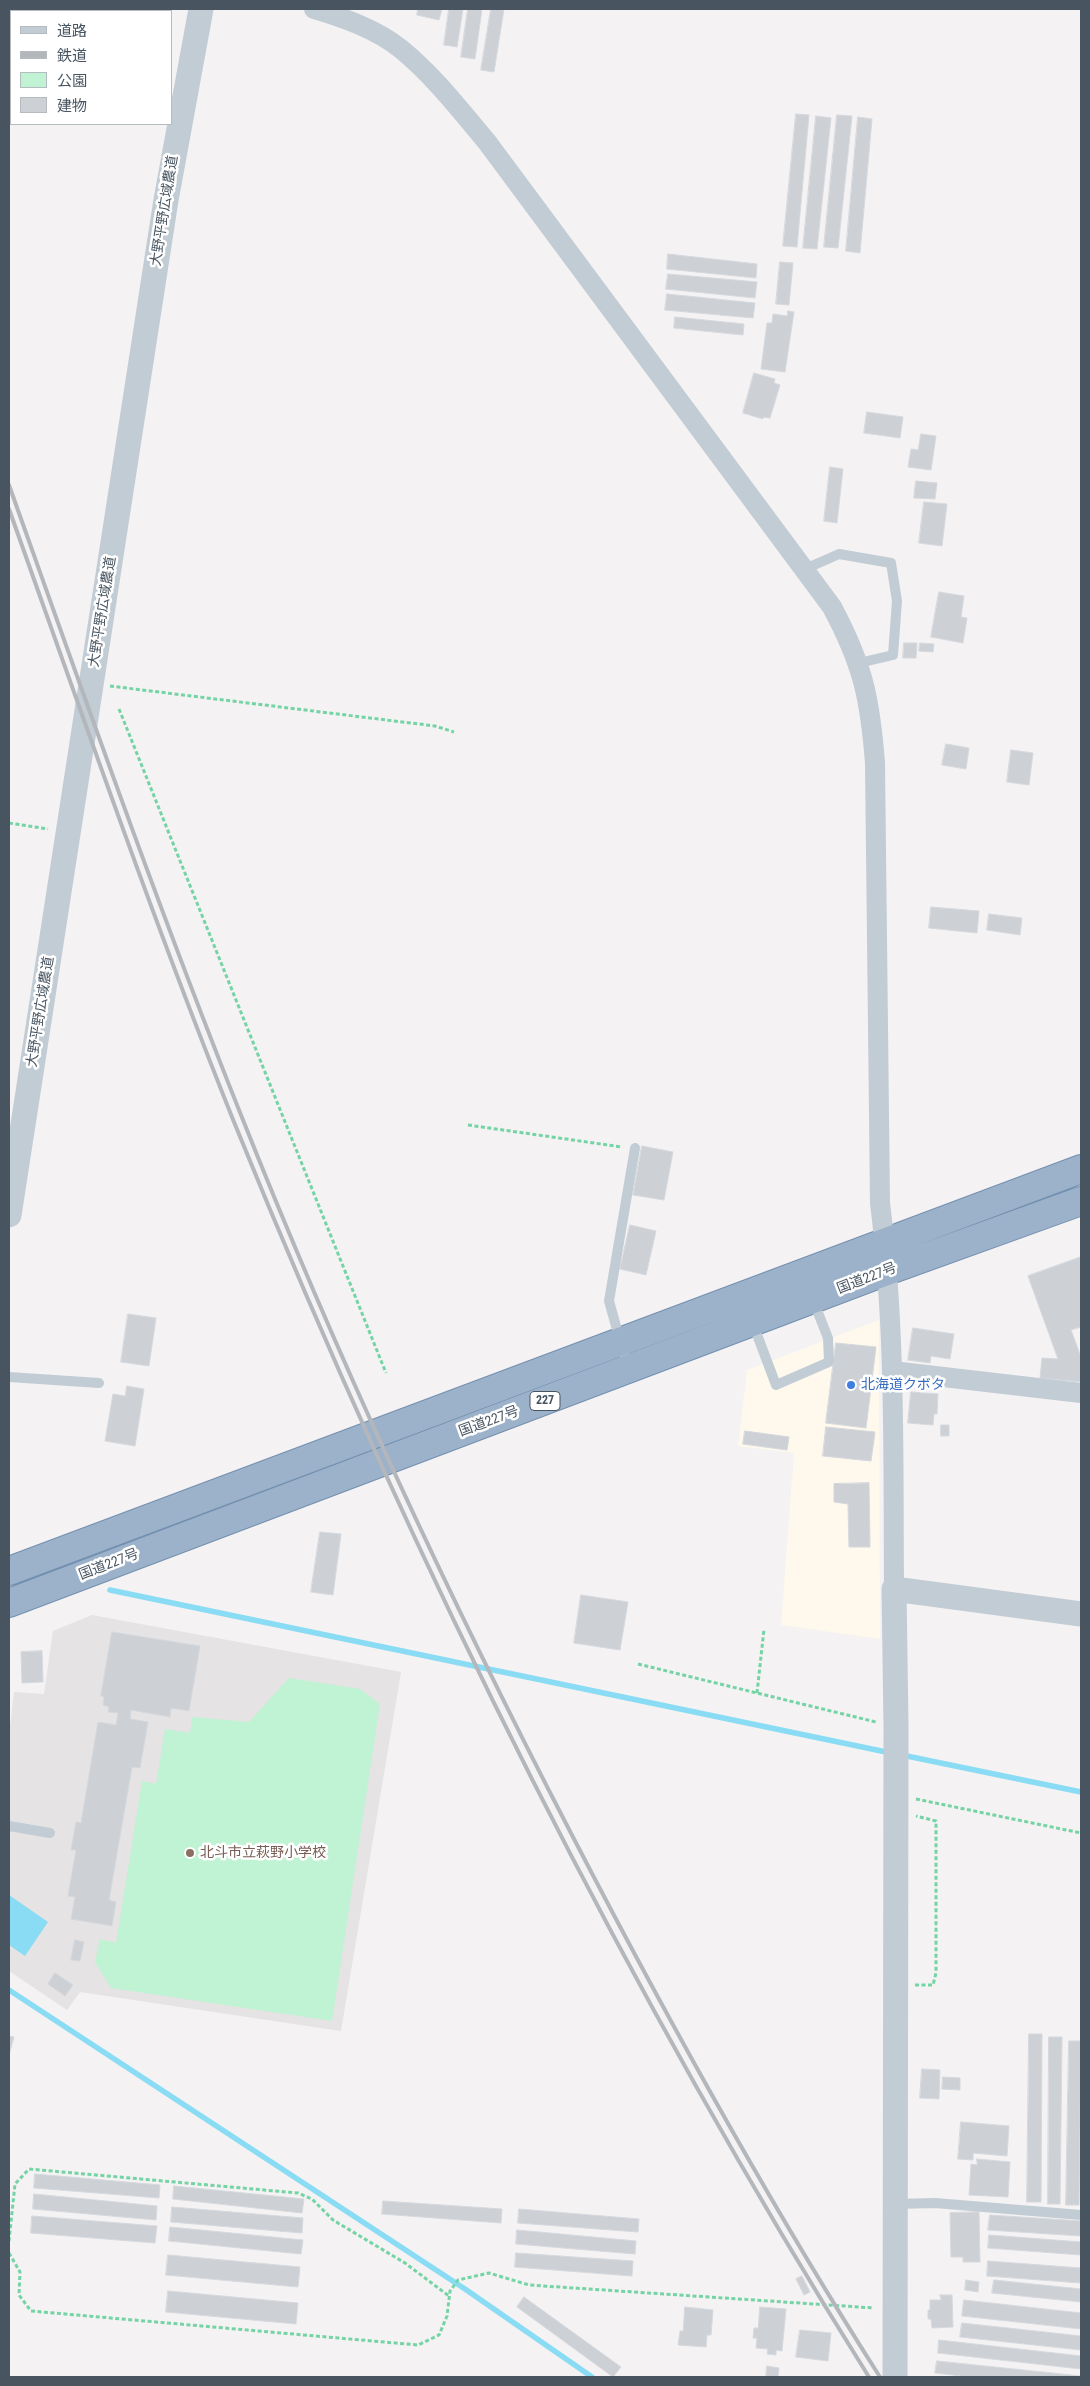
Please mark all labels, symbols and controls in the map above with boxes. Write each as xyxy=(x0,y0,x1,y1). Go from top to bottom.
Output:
legend xyxy=(10,10,172,125)
text: 道路 xyxy=(57,22,87,40)
text: 鉄道 xyxy=(57,47,87,65)
text: 公園 xyxy=(57,72,87,90)
text: 建物 xyxy=(57,97,87,115)
street label: 大野平野広域農道 xyxy=(148,154,182,268)
street label: 大野平野広域農道 xyxy=(86,555,120,669)
street label: 大野平野広域農道 xyxy=(24,955,58,1069)
street label: 国道227号 xyxy=(835,1260,899,1298)
place label: 北海道クボタ xyxy=(861,1377,945,1393)
marker: 北海道クボタ xyxy=(845,1379,857,1391)
road number: 227 xyxy=(530,1392,560,1410)
street label: 国道227号 xyxy=(457,1403,521,1441)
street label: 国道227号 xyxy=(77,1546,141,1584)
place label: 北斗市立萩野小学校 xyxy=(200,1845,326,1861)
marker: 北斗市立萩野小学校 xyxy=(184,1847,196,1859)

